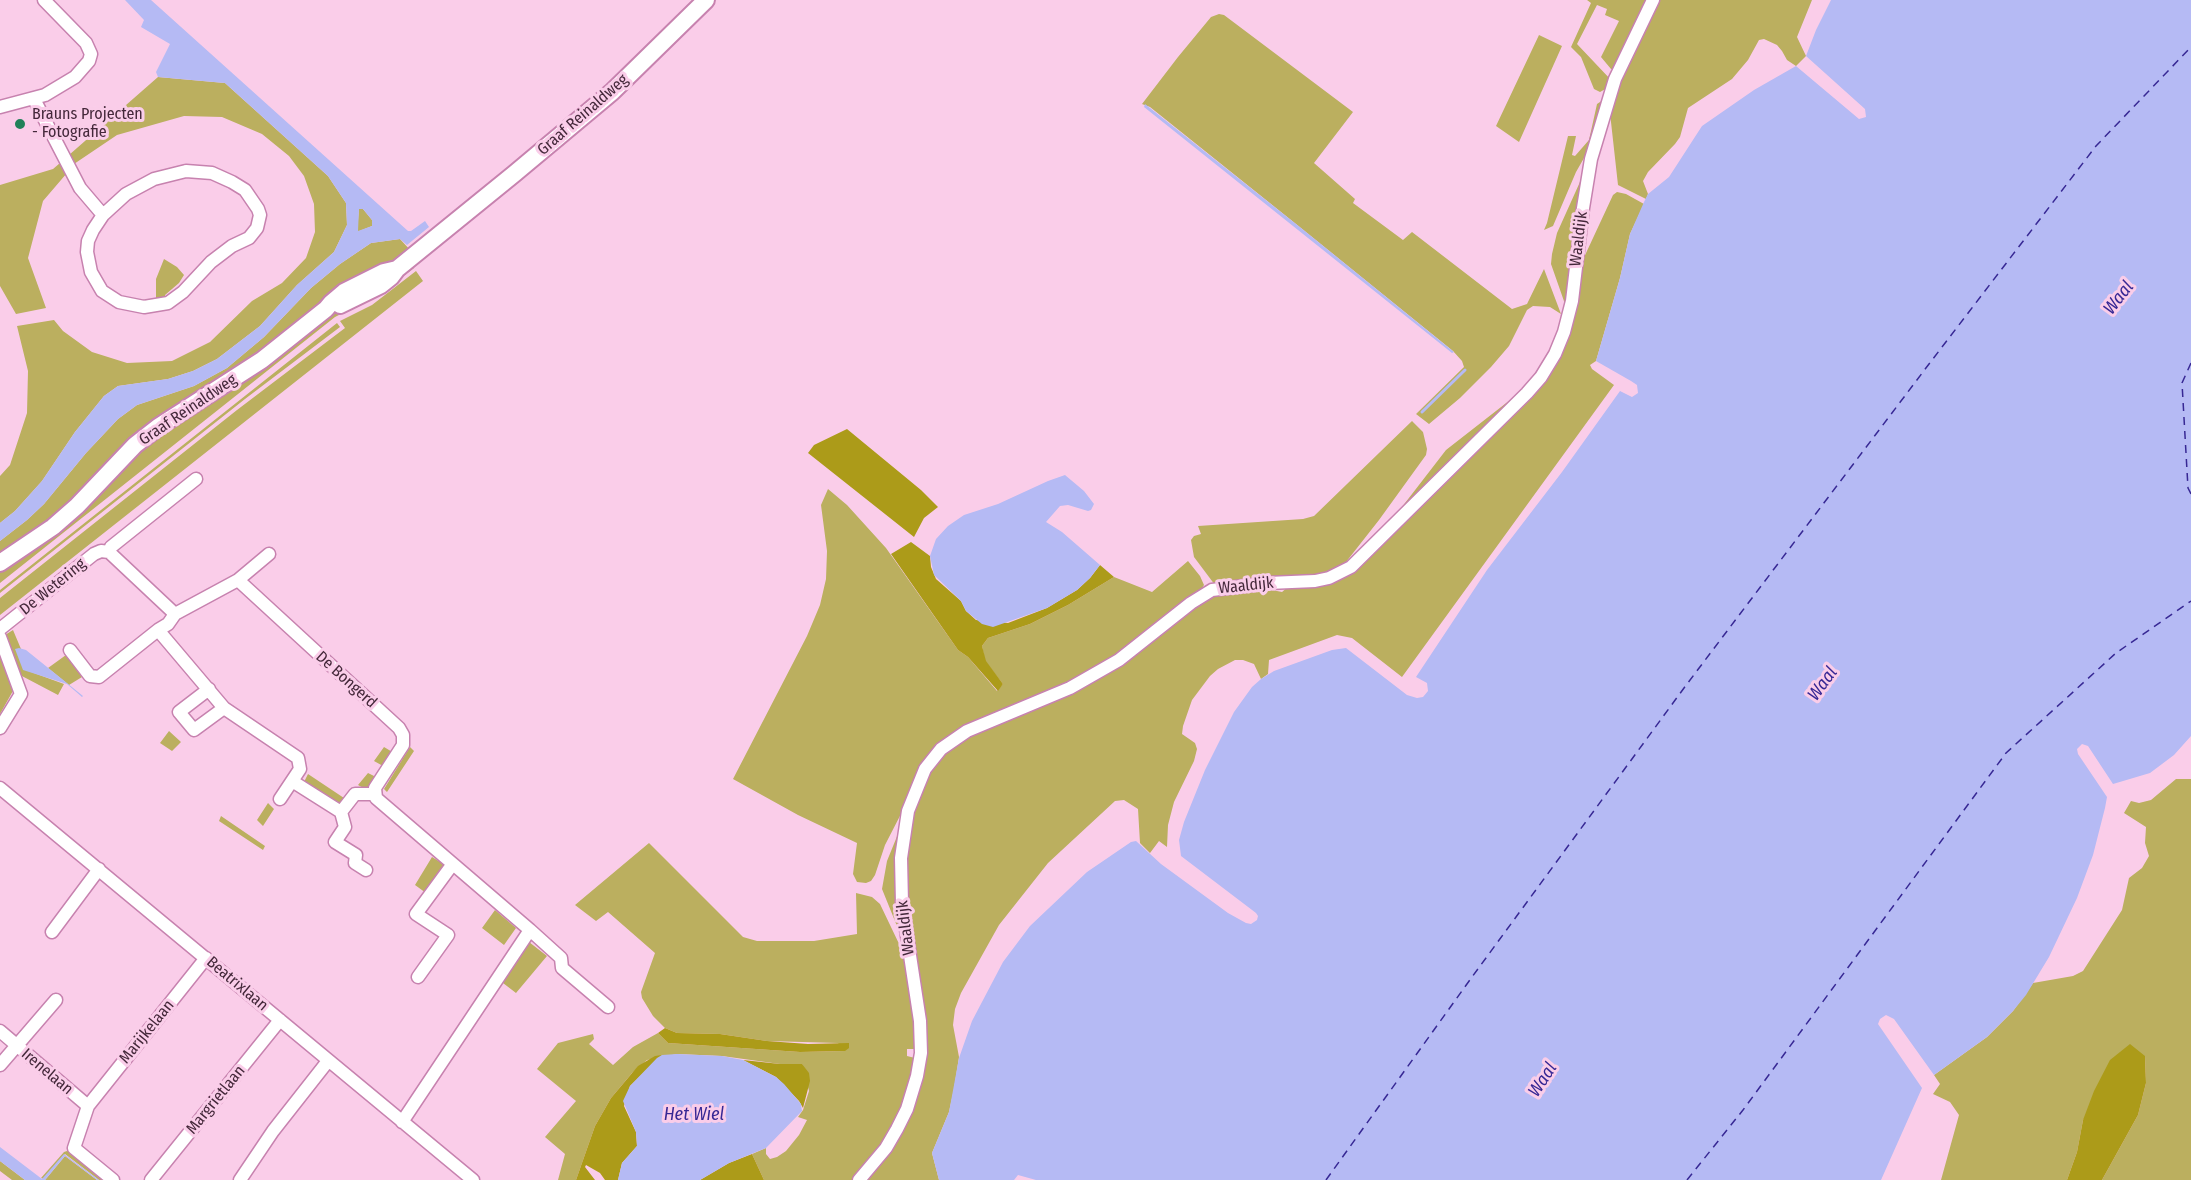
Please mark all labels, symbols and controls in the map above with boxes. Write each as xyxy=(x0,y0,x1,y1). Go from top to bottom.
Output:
street label: Graaf Reinaldweg xyxy=(534,70,632,160)
place label: Brauns Projecten - Fotografie xyxy=(32,105,143,143)
marker: Brauns Projecten - Fotografie xyxy=(13,117,27,131)
street label: Waaldijk xyxy=(1566,210,1592,268)
water label: Waal xyxy=(2099,277,2139,319)
street label: Graaf Reinaldweg xyxy=(136,370,240,450)
street label: De Wetering xyxy=(16,555,90,619)
street label: Waaldijk xyxy=(1218,574,1274,598)
street label: De Bongerd xyxy=(312,648,380,712)
water label: Waal xyxy=(1804,663,1842,705)
street label: Waaldijk xyxy=(893,899,919,957)
street label: Beatrixlaan xyxy=(202,953,272,1015)
street label: Marijkelaan xyxy=(116,996,178,1068)
street label: Irenelaan xyxy=(17,1045,77,1099)
water label: Waal xyxy=(1524,1059,1562,1101)
street label: Margrietlaan xyxy=(182,1062,250,1138)
water label: Het Wiel xyxy=(664,1104,724,1126)

